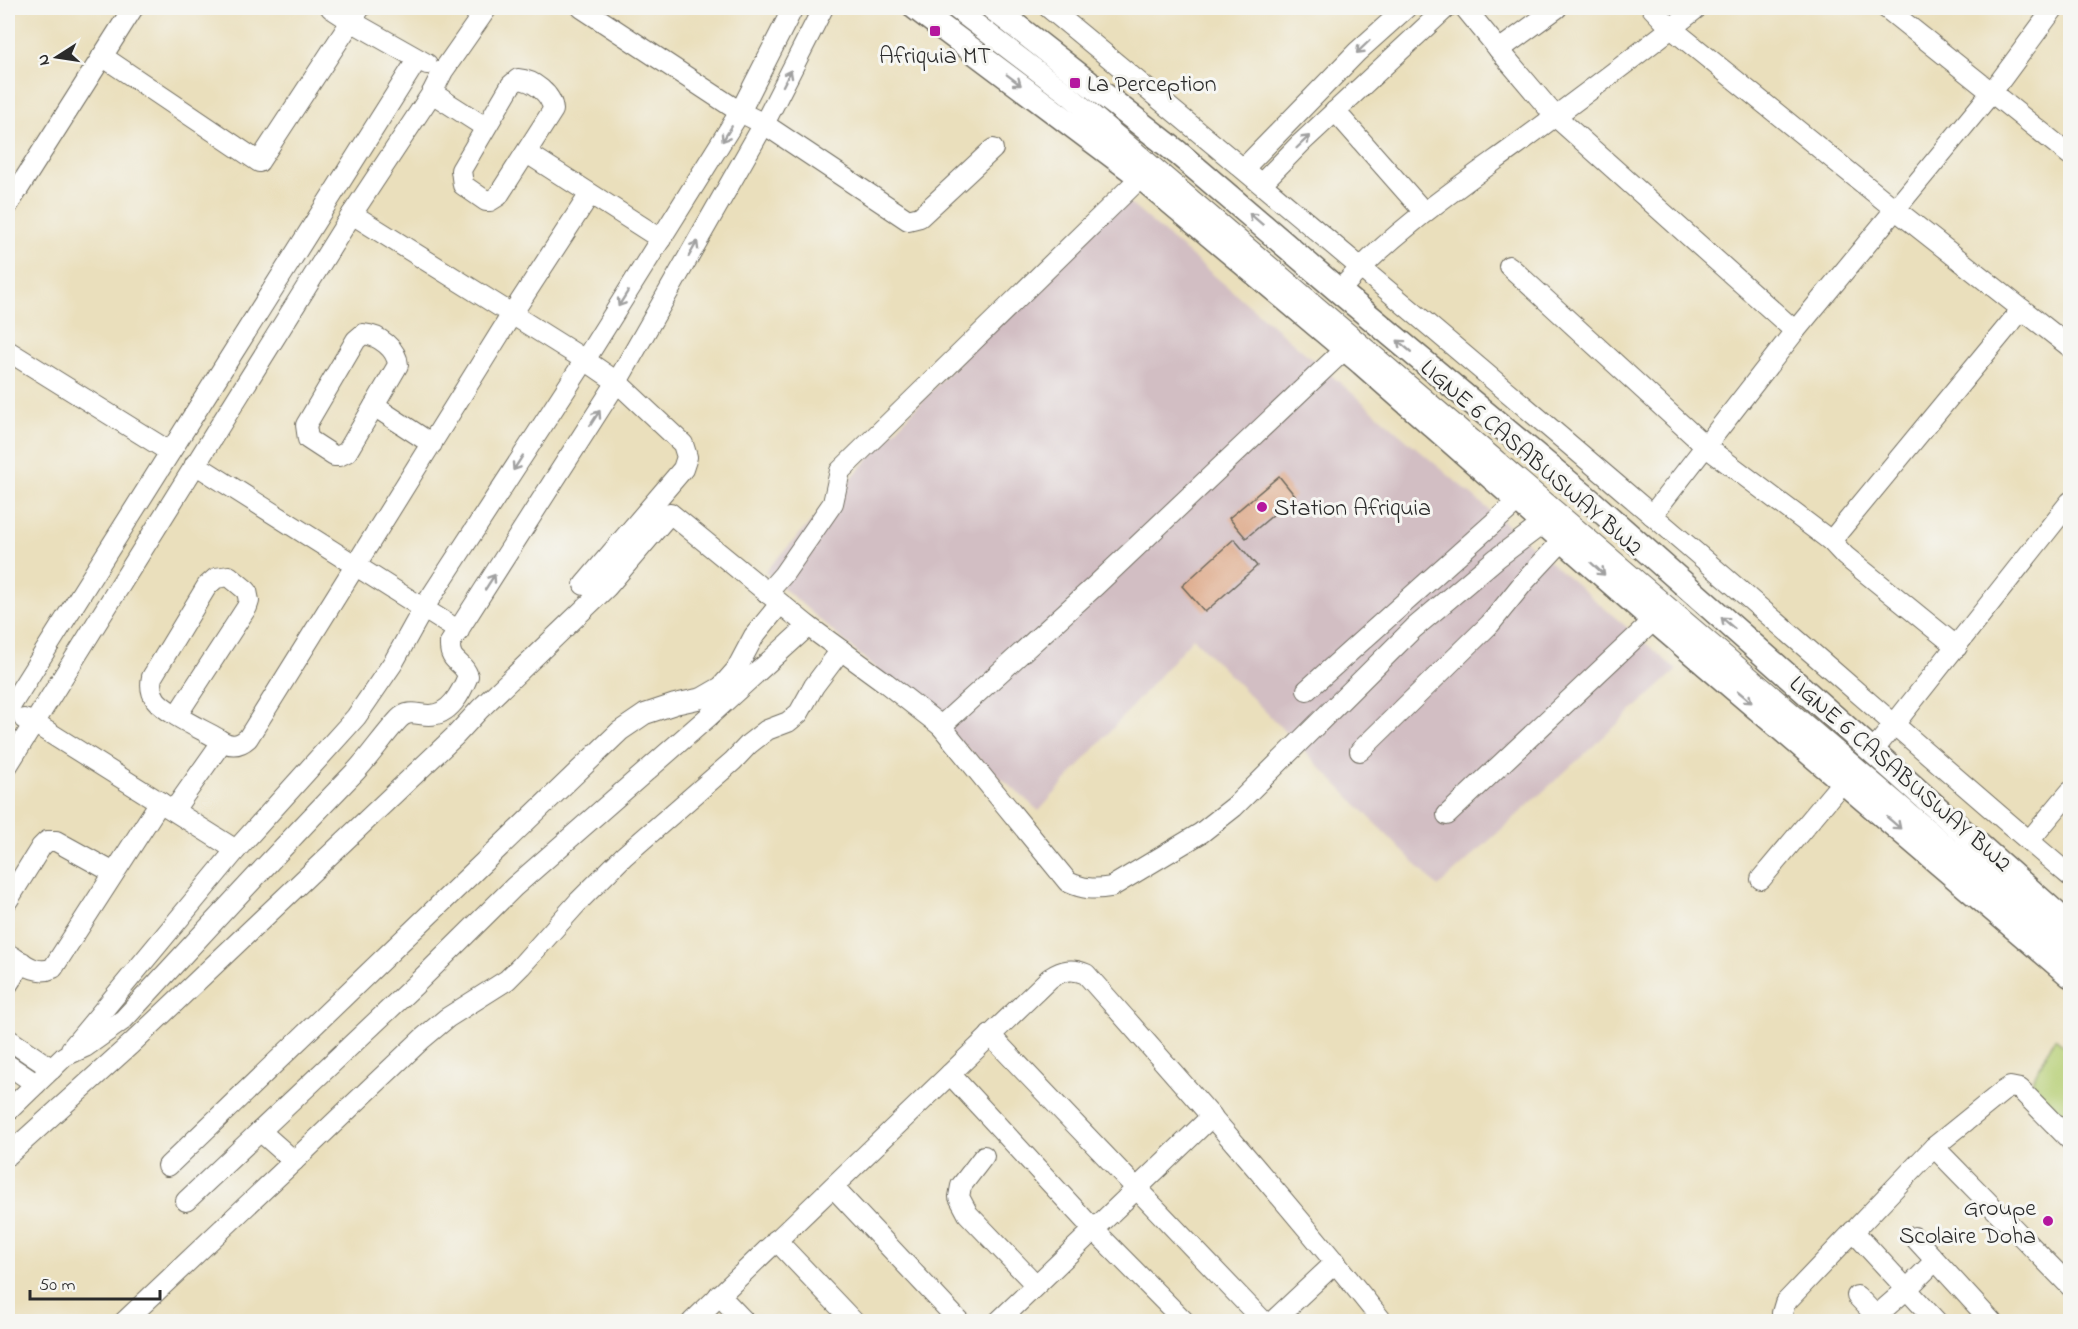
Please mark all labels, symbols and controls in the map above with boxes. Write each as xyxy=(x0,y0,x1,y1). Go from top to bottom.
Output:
marker: Afriquia MT xyxy=(928,24,942,38)
north arrow xyxy=(27,27,87,87)
place label: Afriquia MT xyxy=(879,40,991,75)
one-way arrow xyxy=(1355,40,1370,54)
text: N xyxy=(31,52,57,67)
place label: La Perception xyxy=(1087,68,1217,103)
one-way arrow xyxy=(782,70,794,88)
one-way arrow xyxy=(1005,74,1021,87)
marker: La Perception xyxy=(1068,76,1082,90)
one-way arrow xyxy=(720,125,733,142)
one-way arrow xyxy=(1295,134,1310,149)
one-way arrow xyxy=(1249,212,1264,226)
one-way arrow xyxy=(687,241,699,258)
one-way arrow xyxy=(617,290,629,307)
one-way arrow xyxy=(1396,339,1412,352)
street label: LIGNE 6 CASABUSWAY BW2 xyxy=(1411,352,1649,566)
one-way arrow xyxy=(589,410,601,426)
one-way arrow xyxy=(512,454,524,471)
place label: Station Afriquia xyxy=(1274,492,1431,527)
marker: Station Afriquia xyxy=(1255,500,1269,514)
one-way arrow xyxy=(1590,562,1605,576)
one-way arrow xyxy=(484,574,496,591)
one-way arrow xyxy=(1721,616,1736,630)
street label: LIGNE 6 CASABUSWAY BW2 xyxy=(1780,668,2018,882)
one-way arrow xyxy=(1737,690,1753,703)
one-way arrow xyxy=(1886,816,1901,830)
place label: Groupe Scolaire Doha xyxy=(1899,1192,2036,1255)
marker: Groupe Scolaire Doha xyxy=(2041,1214,2055,1228)
scale bar xyxy=(30,1263,160,1301)
text: 50 m xyxy=(39,1273,76,1299)

